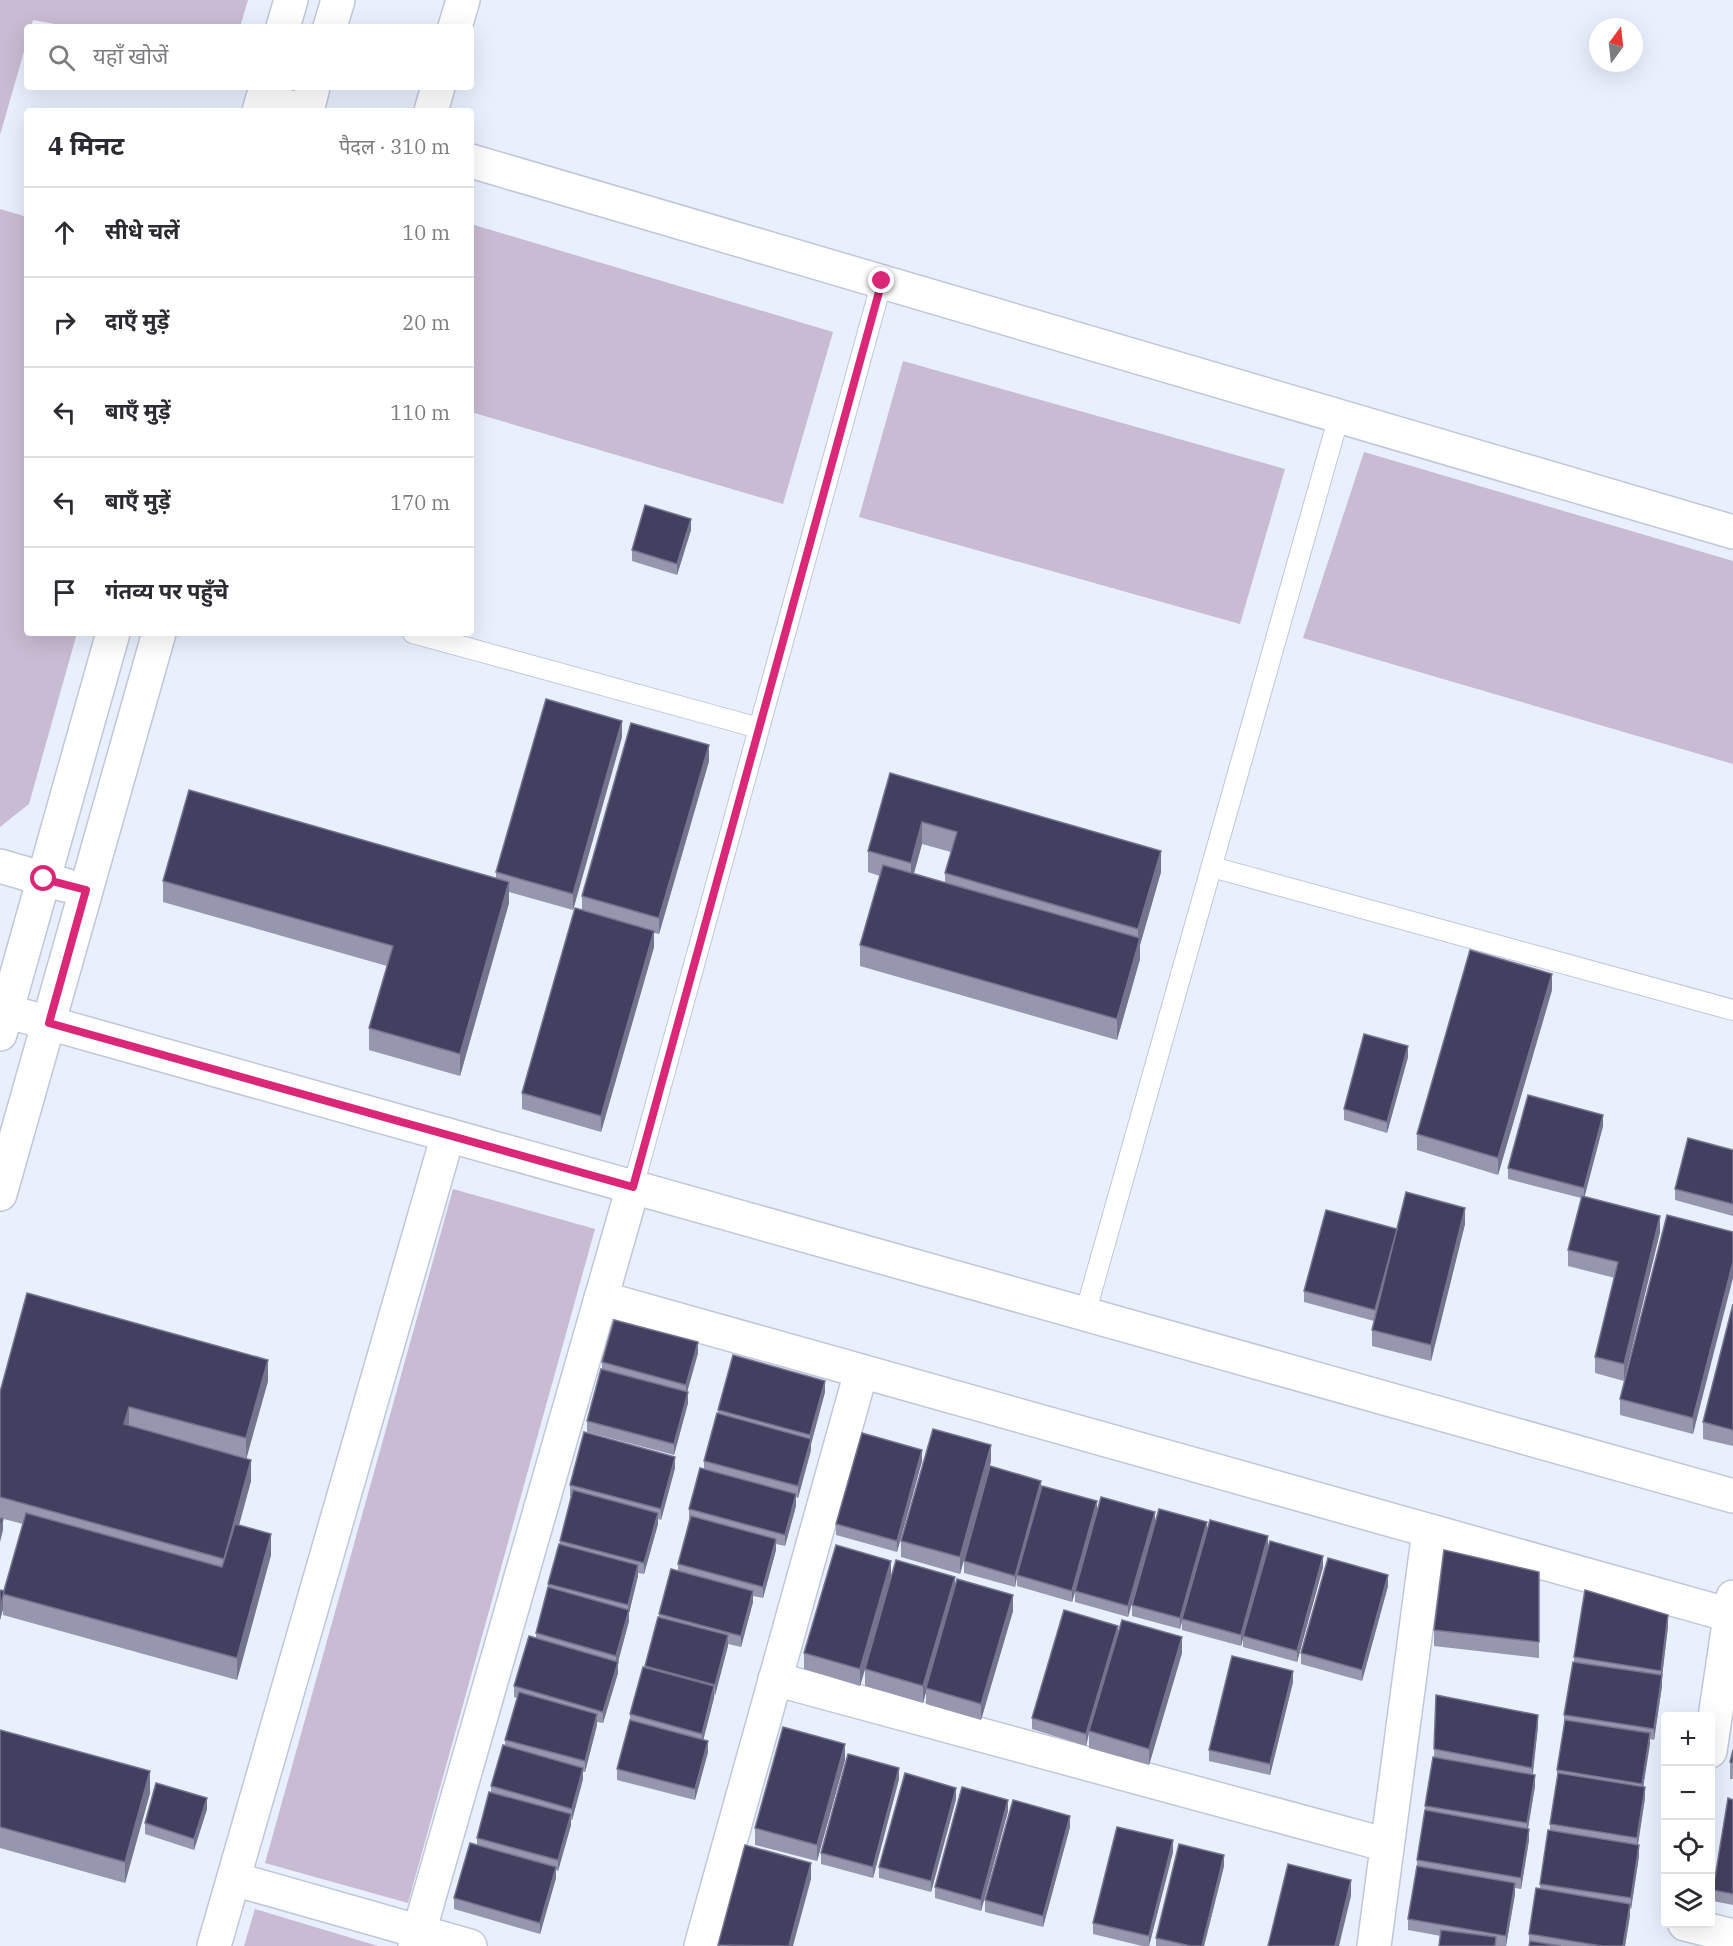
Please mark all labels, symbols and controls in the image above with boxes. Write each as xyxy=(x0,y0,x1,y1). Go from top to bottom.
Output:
north arrow xyxy=(1589,18,1643,72)
search box xyxy=(24,24,474,90)
icon: search xyxy=(45,41,78,74)
text: यहाँ खोजें xyxy=(93,41,168,70)
text: 4 मिनट xyxy=(48,128,124,162)
text: पैदल · 310 m xyxy=(339,133,450,160)
icon: ahead xyxy=(48,216,81,249)
text: सीधे चलें xyxy=(105,216,179,245)
text: 10 m xyxy=(402,219,450,246)
route end xyxy=(868,267,894,293)
icon: right xyxy=(48,306,81,339)
text: दाएँ मुड़ें xyxy=(105,306,169,335)
text: 20 m xyxy=(402,309,450,336)
icon: left xyxy=(48,396,81,429)
text: बाएँ मुड़ें xyxy=(105,396,170,425)
text: 110 m xyxy=(390,399,450,426)
icon: left xyxy=(48,486,81,519)
text: बाएँ मुड़ें xyxy=(105,486,170,515)
text: 170 m xyxy=(390,489,450,516)
icon: arrive xyxy=(48,576,81,609)
text: गंतव्य पर पहुँचे xyxy=(105,576,228,605)
route start xyxy=(30,865,56,891)
map controls xyxy=(1661,1712,1715,1928)
button: + xyxy=(1661,1712,1715,1766)
button: − xyxy=(1661,1766,1715,1820)
button: locate xyxy=(1661,1820,1715,1874)
button: layers xyxy=(1661,1874,1715,1928)

